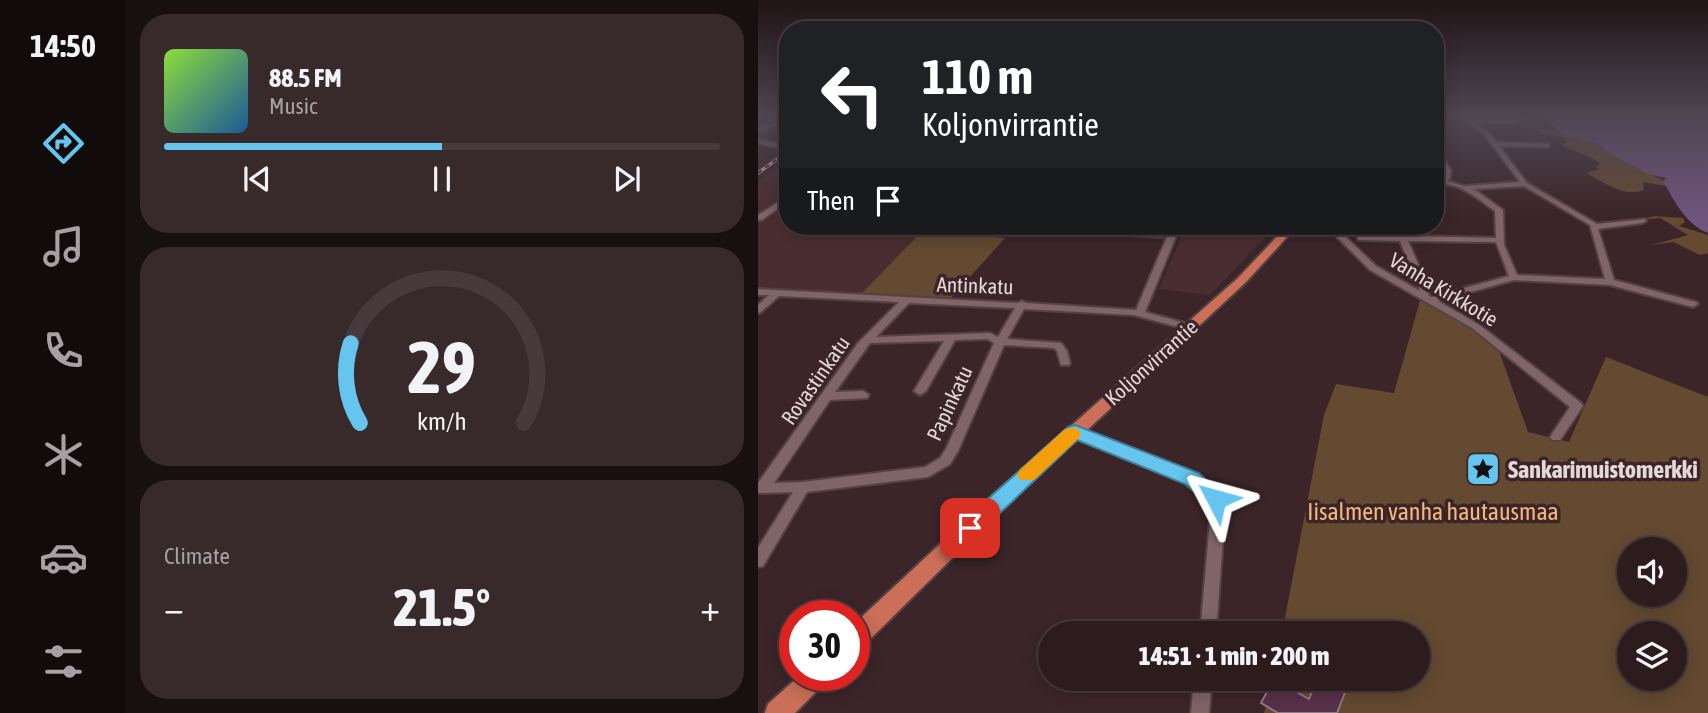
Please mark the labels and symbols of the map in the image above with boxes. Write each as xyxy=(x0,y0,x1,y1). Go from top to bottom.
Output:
street label: Vanha Kirkkotie xyxy=(1385,247,1503,331)
street label: Antinkatu xyxy=(936,272,1014,298)
street label: Koljonvirrantie xyxy=(1100,314,1202,410)
street label: Rovastinkatu xyxy=(776,331,854,429)
street label: Papinkatu xyxy=(921,362,977,444)
place icon: Sankarimuistomerkki xyxy=(1464,450,1502,488)
place label: Sankarimuistomerkki xyxy=(1508,456,1698,483)
position arrow xyxy=(1179,462,1253,536)
pin xyxy=(940,498,1000,558)
park label: Iisalmen vanha hautausmaa xyxy=(1307,498,1559,525)
speed limit sign: 30 xyxy=(779,600,870,691)

